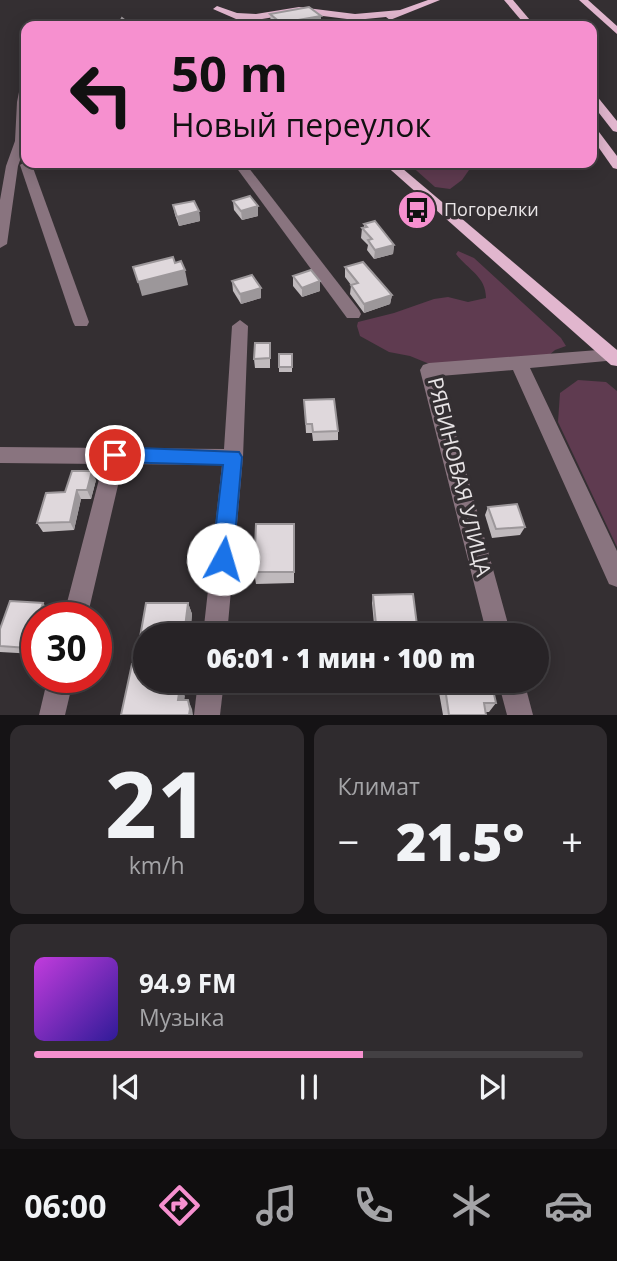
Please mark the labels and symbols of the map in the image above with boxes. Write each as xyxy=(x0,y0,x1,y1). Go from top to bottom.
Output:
bus stop icon: Погорелки xyxy=(396,189,438,231)
place label: Погорелки xyxy=(444,197,539,221)
street label: РЯБИНОВАЯ УЛИЦА xyxy=(422,374,498,580)
pin xyxy=(85,425,145,485)
position arrow xyxy=(186,522,260,596)
speed limit sign: 30 xyxy=(21,602,112,693)

